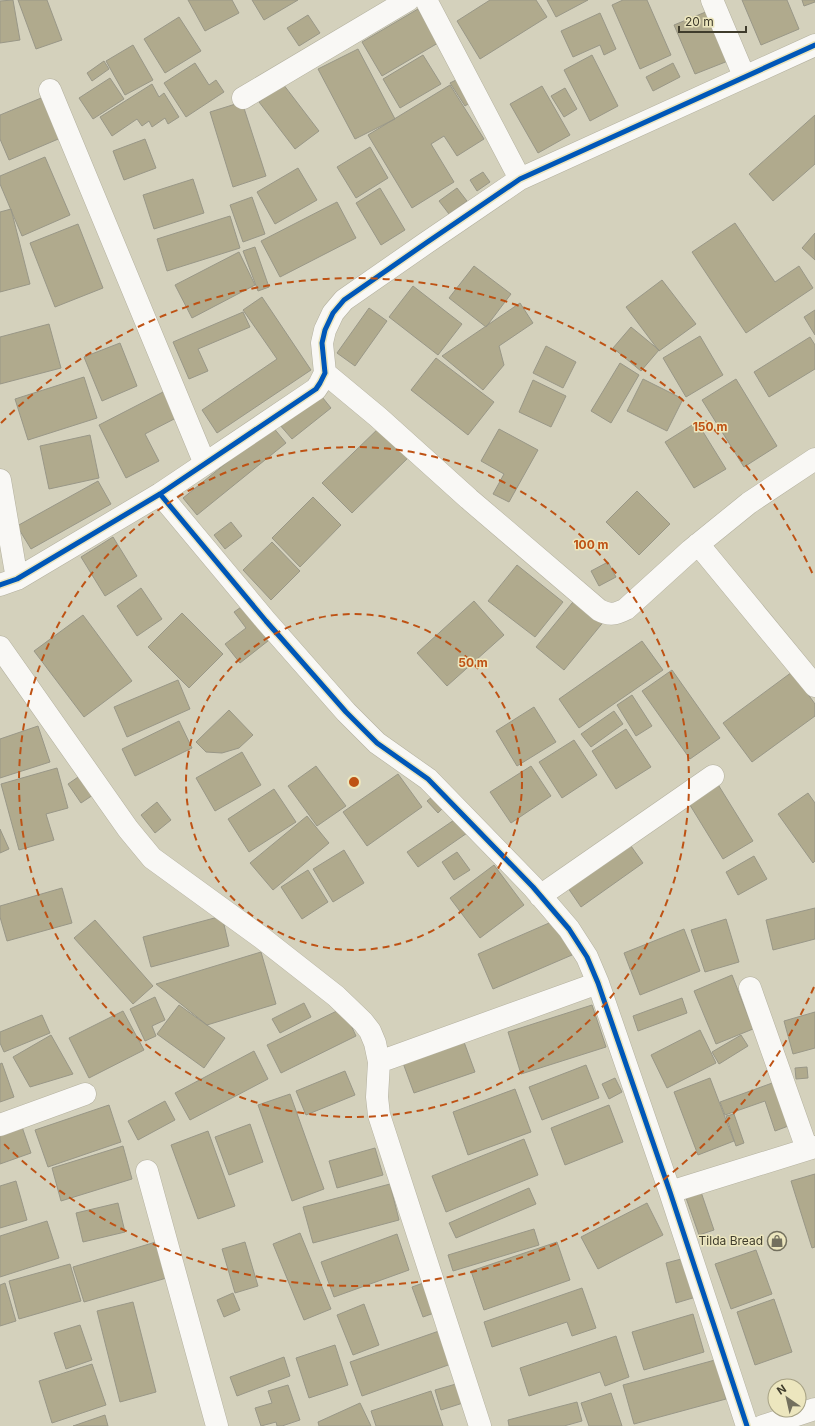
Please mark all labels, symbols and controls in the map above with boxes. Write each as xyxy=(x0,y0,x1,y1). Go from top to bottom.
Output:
scale bar xyxy=(679,8,746,34)
text: 20 m xyxy=(685,14,714,29)
text: 150 m xyxy=(693,419,727,434)
text: 100 m xyxy=(573,537,609,552)
text: 50 m xyxy=(458,655,488,670)
centre of rings xyxy=(347,775,361,789)
shop icon: Tilda Bread xyxy=(766,1230,788,1252)
place label: Tilda Bread xyxy=(699,1233,763,1248)
north arrow xyxy=(767,1378,807,1418)
text: N xyxy=(774,1382,789,1398)

